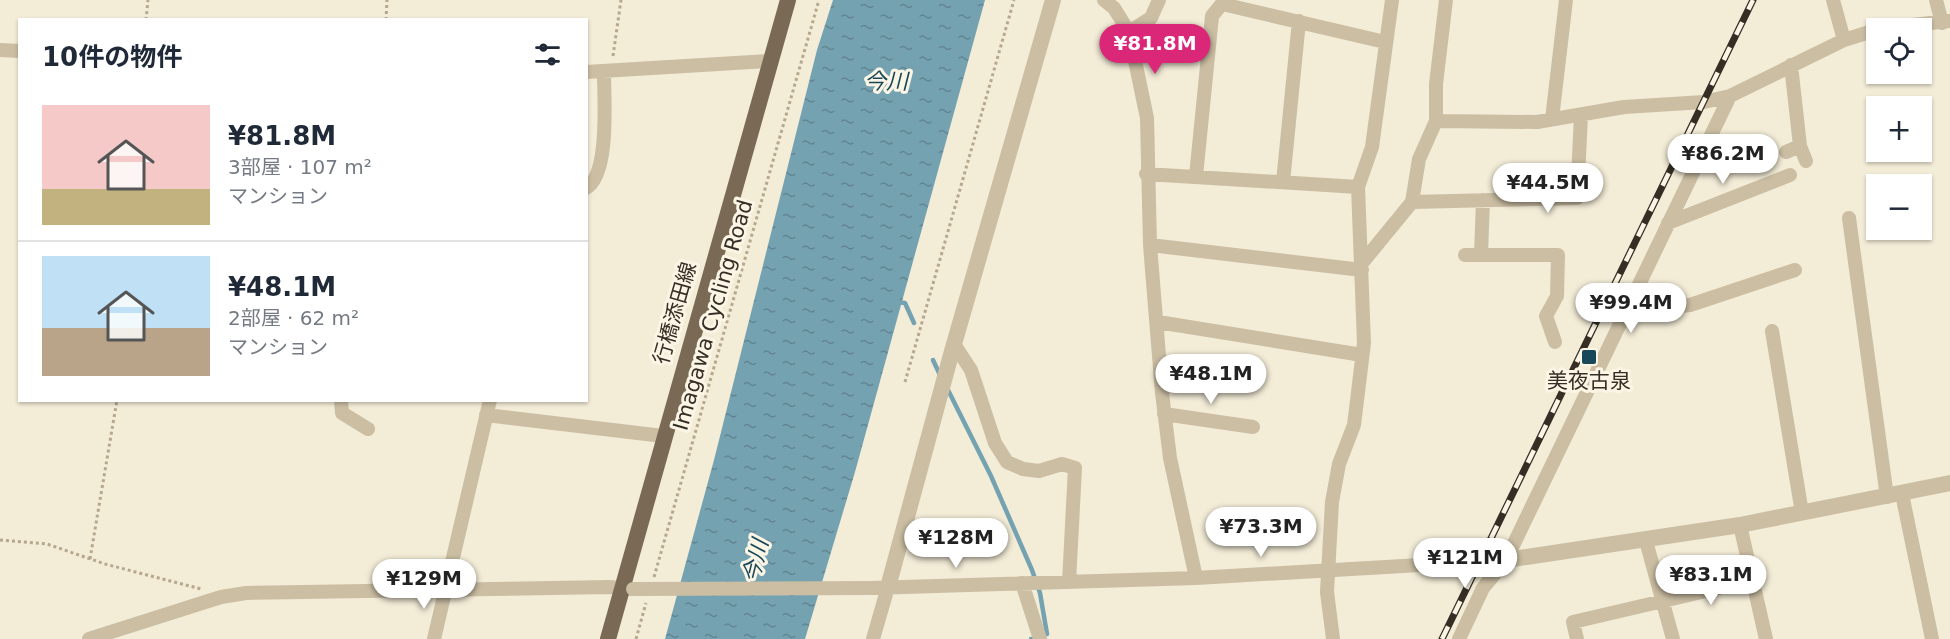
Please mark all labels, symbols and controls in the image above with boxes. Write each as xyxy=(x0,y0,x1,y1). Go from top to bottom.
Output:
map controls xyxy=(1866,18,1932,240)
button: locate xyxy=(1866,18,1932,84)
pin: ¥81.8M xyxy=(1106,24,1204,75)
text: ¥81.8M xyxy=(1113,31,1197,55)
icon: filters xyxy=(531,38,564,71)
text: 10件の物件 xyxy=(42,42,182,72)
water label: 今川 xyxy=(864,69,910,94)
button: + xyxy=(1866,96,1932,162)
text: ¥81.8M xyxy=(228,121,336,151)
icon: home xyxy=(90,129,162,201)
pin: ¥86.2M xyxy=(1674,134,1772,185)
text: ¥86.2M xyxy=(1681,141,1765,165)
text: 3部屋 · 107 m² xyxy=(228,155,372,179)
pin: ¥44.5M xyxy=(1499,163,1597,214)
text: ¥44.5M xyxy=(1506,170,1590,194)
button: − xyxy=(1866,174,1932,240)
text: マンション xyxy=(228,184,328,208)
street label: Imagawa Cycling Road xyxy=(669,197,757,433)
street label: 行橋添田線 xyxy=(649,259,701,367)
text: ¥48.1M xyxy=(228,272,336,302)
icon: home xyxy=(90,280,162,352)
pin: ¥99.4M xyxy=(1582,283,1680,334)
text: ¥99.4M xyxy=(1589,290,1673,314)
text: 2部屋 · 62 m² xyxy=(228,306,359,330)
text: マンション xyxy=(228,335,328,359)
marker: 美夜古泉 xyxy=(1580,348,1598,366)
pin: ¥48.1M xyxy=(1162,354,1260,405)
text: ¥48.1M xyxy=(1169,361,1253,385)
place label: 美夜古泉 xyxy=(1547,369,1631,393)
pin: ¥73.3M xyxy=(1212,507,1310,558)
text: ¥73.3M xyxy=(1219,514,1303,538)
pin: ¥128M xyxy=(914,518,998,569)
text: ¥128M xyxy=(918,525,994,549)
water label: 今川 xyxy=(738,535,773,585)
pin: ¥121M xyxy=(1423,538,1507,589)
text: ¥121M xyxy=(1427,545,1503,569)
pin: ¥83.1M xyxy=(1662,555,1760,606)
pin: ¥129M xyxy=(382,559,466,610)
text: ¥83.1M xyxy=(1669,562,1753,586)
text: ¥129M xyxy=(386,566,462,590)

